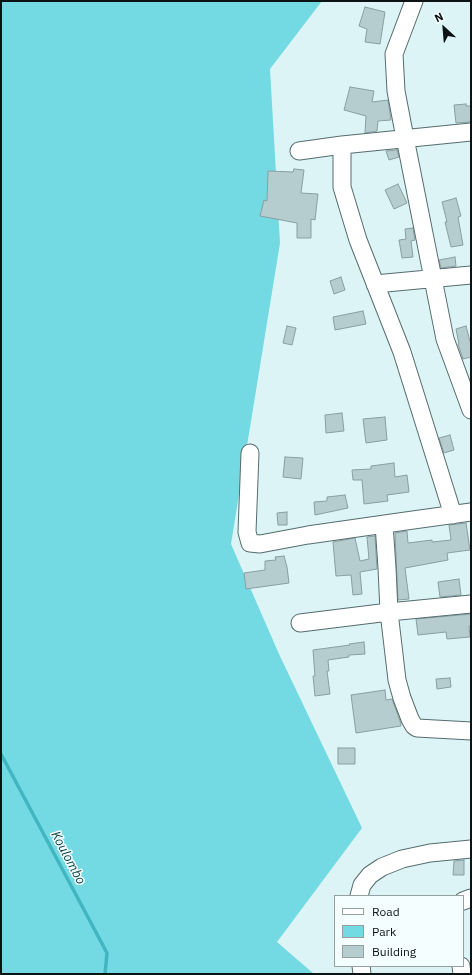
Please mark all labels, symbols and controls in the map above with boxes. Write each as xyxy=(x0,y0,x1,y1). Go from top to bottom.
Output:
north arrow xyxy=(424,8,464,48)
text: N xyxy=(432,9,445,25)
water label: Koulombo xyxy=(47,829,89,887)
legend xyxy=(334,895,464,967)
text: Road xyxy=(372,904,400,919)
text: Park xyxy=(372,924,396,939)
text: Building xyxy=(372,944,416,959)

